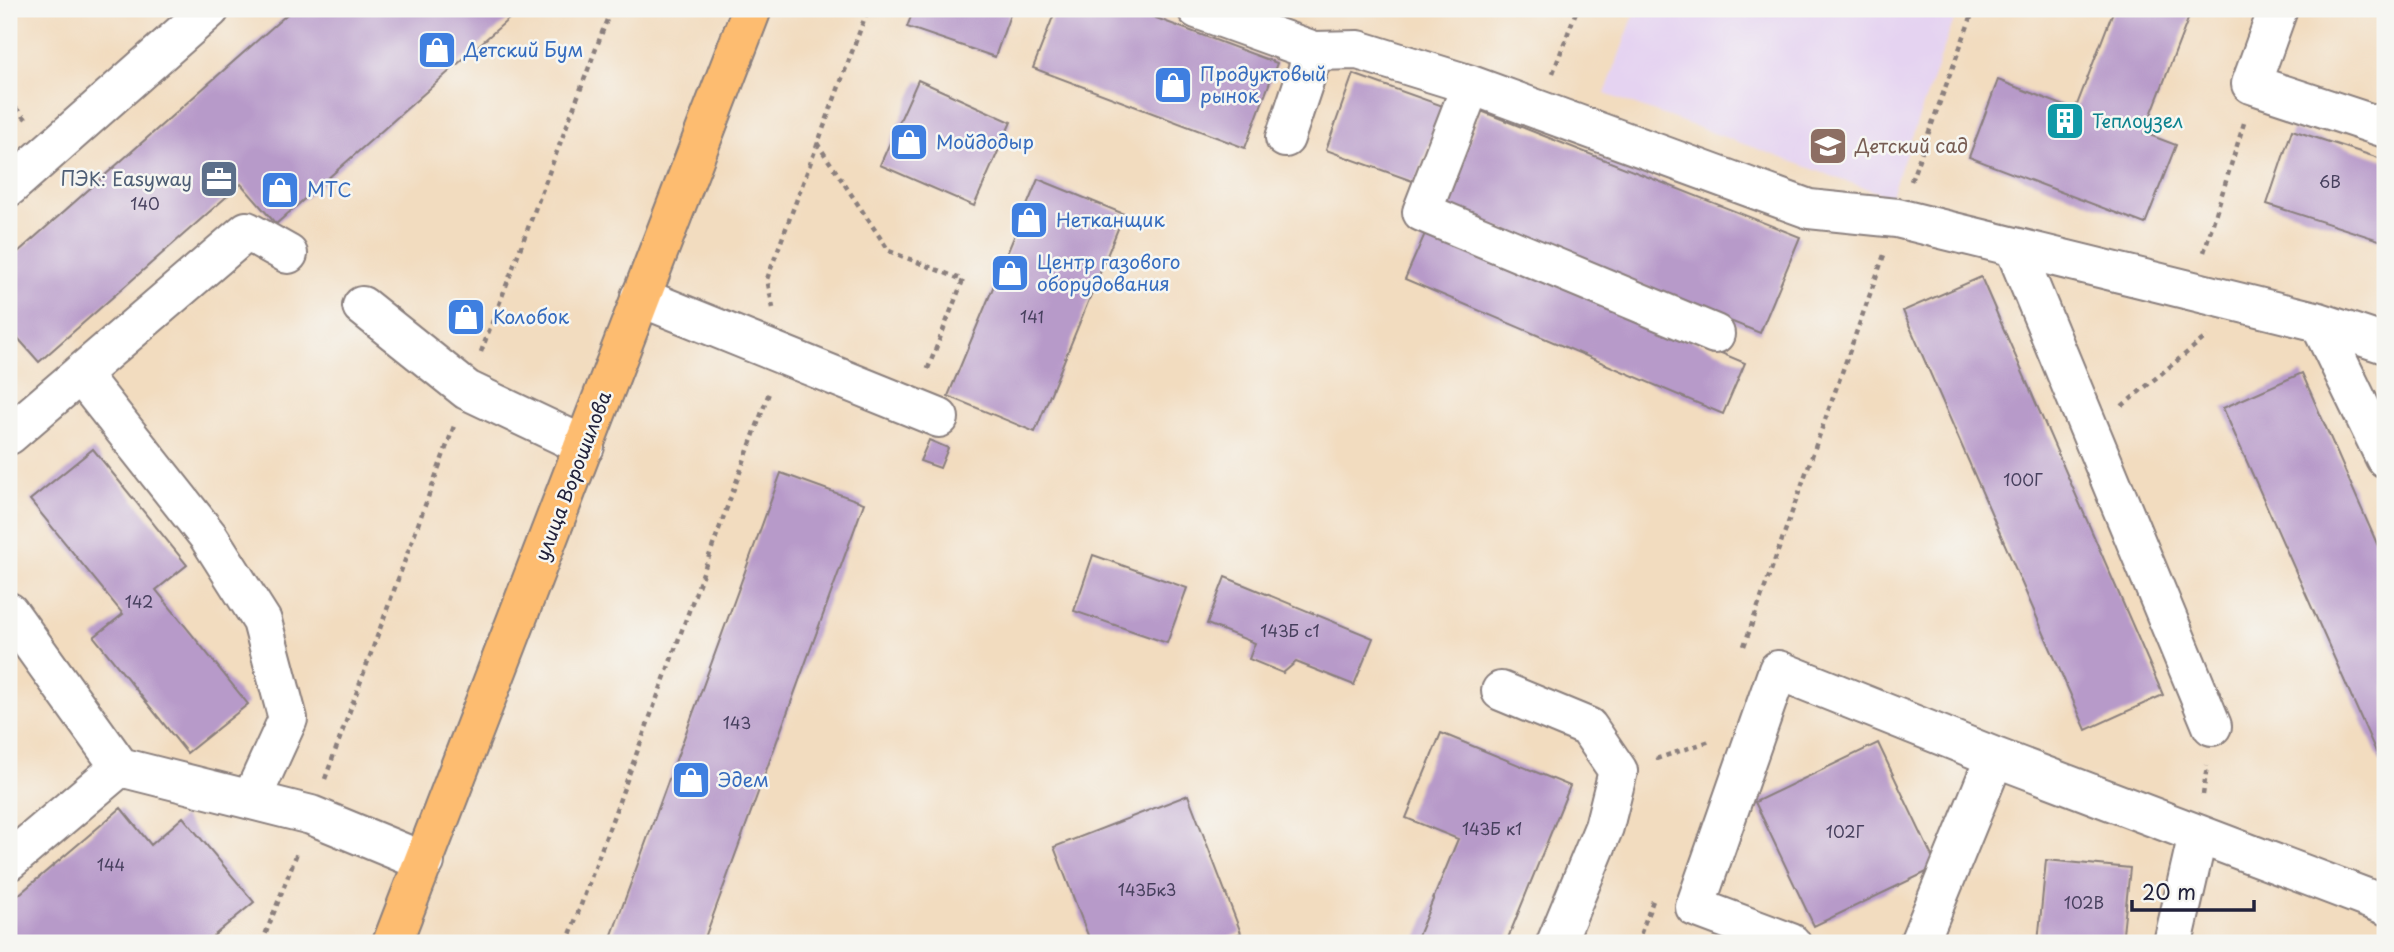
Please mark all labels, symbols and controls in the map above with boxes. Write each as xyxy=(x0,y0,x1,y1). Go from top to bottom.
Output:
shop icon: Детский Бум xyxy=(416,29,458,71)
place label: Детский Бум xyxy=(463,35,583,63)
place label: Продуктовый рынок xyxy=(1200,59,1326,109)
shop icon: Продуктовый рынок xyxy=(1152,64,1194,106)
building icon: Теплоузел xyxy=(2044,100,2086,142)
place label: Теплоузел xyxy=(2092,106,2183,134)
shop icon: Мойдодыр xyxy=(888,121,930,163)
school or university icon: Детский сад xyxy=(1807,125,1849,167)
place label: Мойдодыр xyxy=(936,127,1034,155)
place label: Детский сад xyxy=(1854,131,1968,159)
office icon: ПЭК: Easyway xyxy=(198,158,240,200)
place label: ПЭК: Easyway xyxy=(60,164,192,192)
shop icon: МТС xyxy=(259,169,301,211)
house number: 6В xyxy=(2319,169,2341,193)
place label: МТС xyxy=(307,175,352,203)
house number: 140 xyxy=(130,191,160,215)
shop icon: Нетканщик xyxy=(1008,199,1050,241)
place label: Нетканщик xyxy=(1056,205,1166,233)
place label: Центр газового оборудования xyxy=(1037,247,1181,297)
shop icon: Центр газового оборудования xyxy=(989,252,1031,294)
shop icon: Колобок xyxy=(445,296,487,338)
place label: Колобок xyxy=(493,302,570,330)
house number: 141 xyxy=(1020,304,1044,328)
street label: улица Ворошилова xyxy=(527,386,617,565)
house number: 100Г xyxy=(2003,467,2043,491)
house number: 142 xyxy=(125,589,153,613)
house number: 143Б с1 xyxy=(1260,618,1320,642)
house number: 143 xyxy=(723,710,751,734)
shop icon: Эдем xyxy=(670,759,712,801)
place label: Эдем xyxy=(718,765,769,793)
house number: 143Б к1 xyxy=(1462,816,1522,840)
house number: 102Г xyxy=(1826,819,1865,843)
house number: 144 xyxy=(97,852,125,876)
scale bar xyxy=(2132,868,2254,912)
text: 20 m xyxy=(2142,875,2196,907)
house number: 143Бк3 xyxy=(1118,877,1176,901)
house number: 102В xyxy=(2064,890,2104,914)

